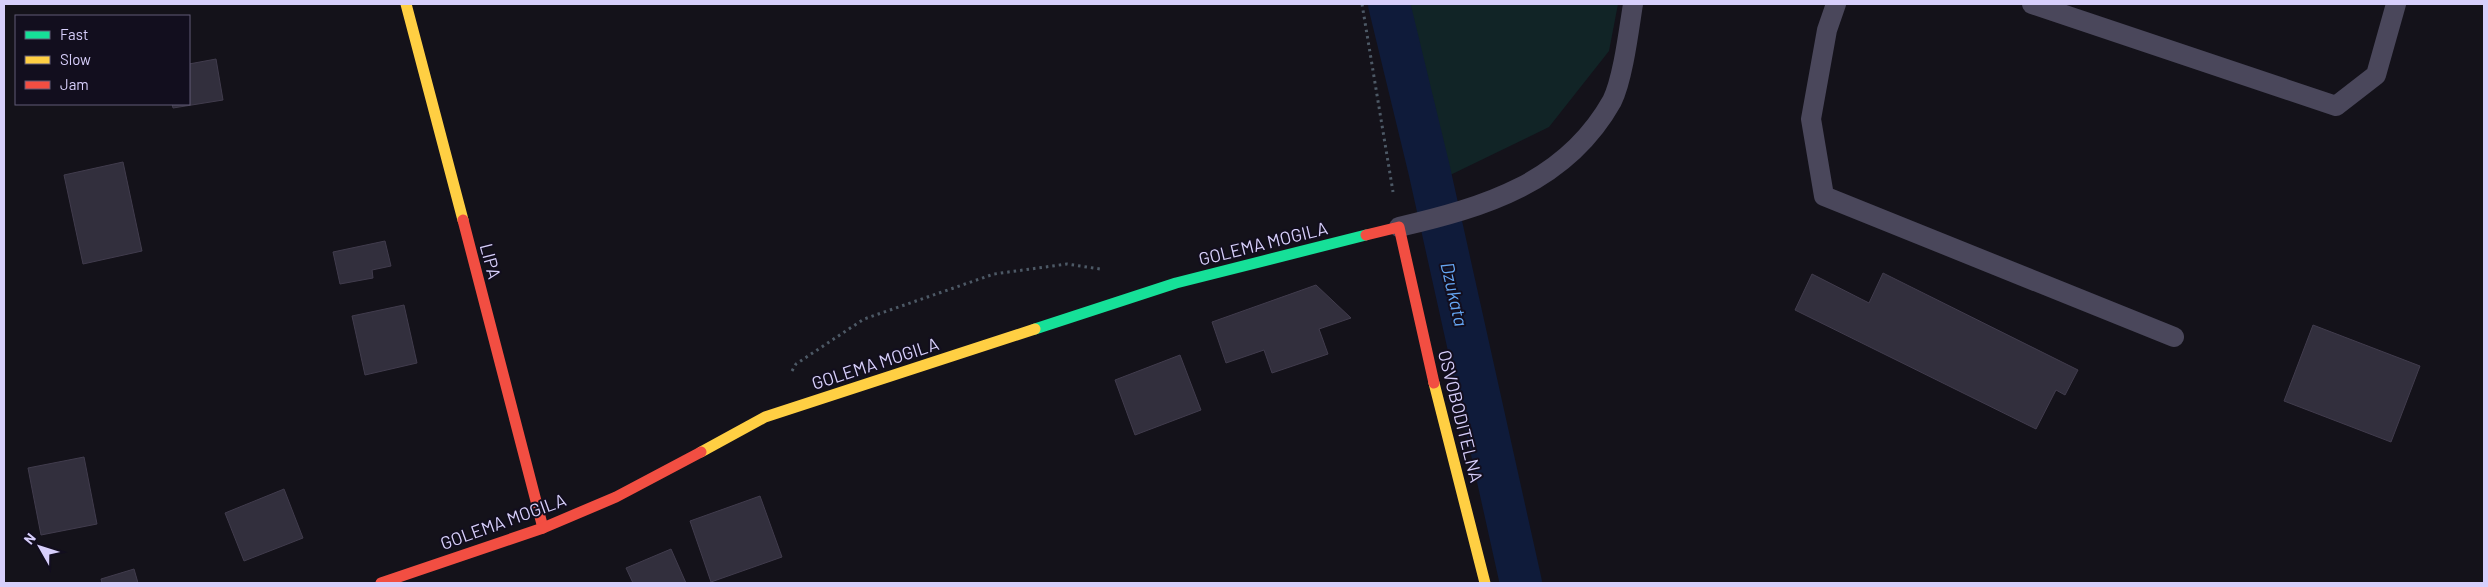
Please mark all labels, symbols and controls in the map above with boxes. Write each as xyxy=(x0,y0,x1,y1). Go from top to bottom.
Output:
legend xyxy=(15,15,190,105)
text: Fast xyxy=(60,25,88,43)
text: Slow xyxy=(60,50,91,68)
text: Jam xyxy=(60,75,89,93)
street label: GOLEMA MOGILA xyxy=(1196,216,1330,270)
street label: LIPA xyxy=(476,241,506,281)
water label: Dzukata xyxy=(1436,260,1474,328)
street label: GOLEMA MOGILA xyxy=(809,332,941,394)
street label: OSVOBODITELNA xyxy=(1434,348,1488,485)
street label: GOLEMA MOGILA xyxy=(437,488,569,554)
north arrow xyxy=(15,522,65,572)
text: N xyxy=(20,530,39,547)

